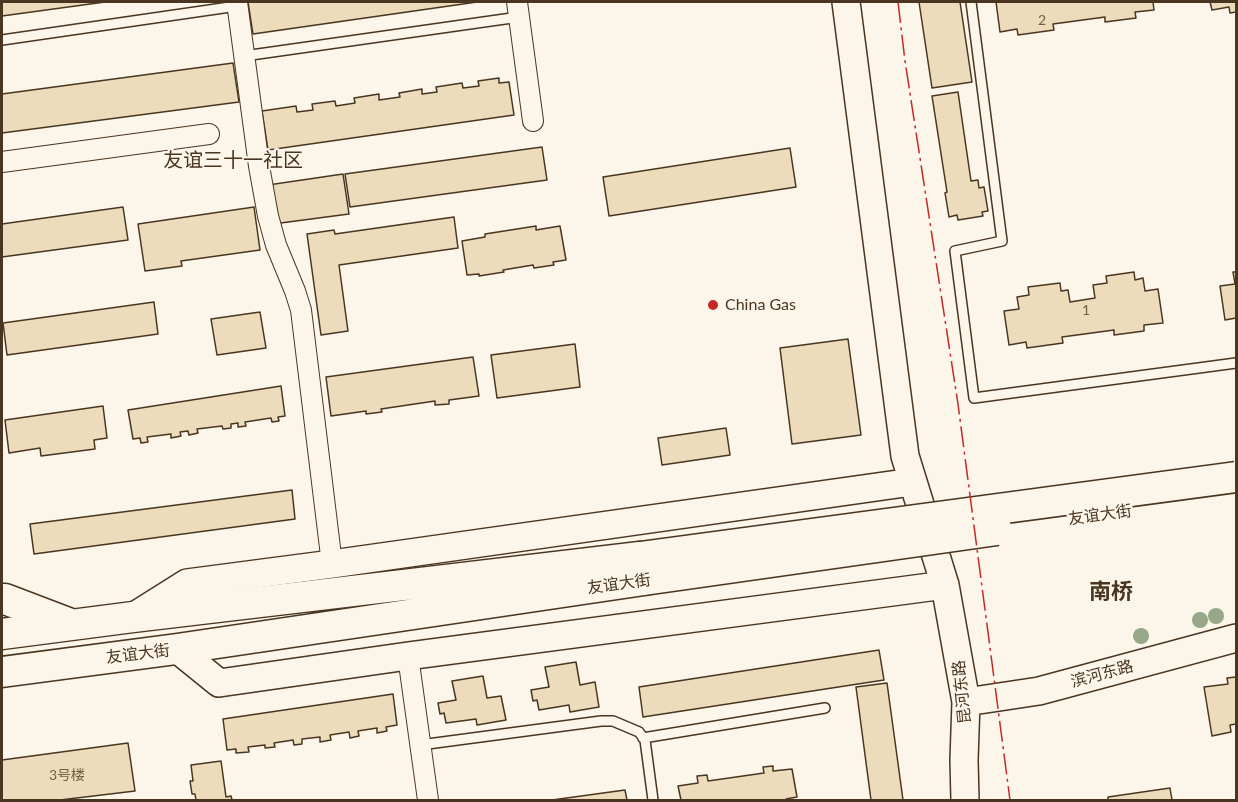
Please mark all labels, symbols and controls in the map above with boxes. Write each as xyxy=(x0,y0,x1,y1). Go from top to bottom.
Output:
house number: 2 xyxy=(1038,12,1046,28)
district label: 友谊三十一社区 xyxy=(163,149,303,173)
place label: China Gas xyxy=(725,295,796,315)
marker: China Gas xyxy=(706,298,720,312)
house number: 1 xyxy=(1082,302,1090,318)
street label: 友谊大街 xyxy=(1067,501,1133,529)
street label: 友谊大街 xyxy=(586,570,652,598)
district label: 南桥 xyxy=(1089,579,1133,605)
street label: 友谊大街 xyxy=(105,641,171,667)
street label: 滨河东路 xyxy=(1069,656,1135,692)
street label: 昆河东路 xyxy=(949,659,975,725)
house number: 3号楼 xyxy=(49,767,85,783)

